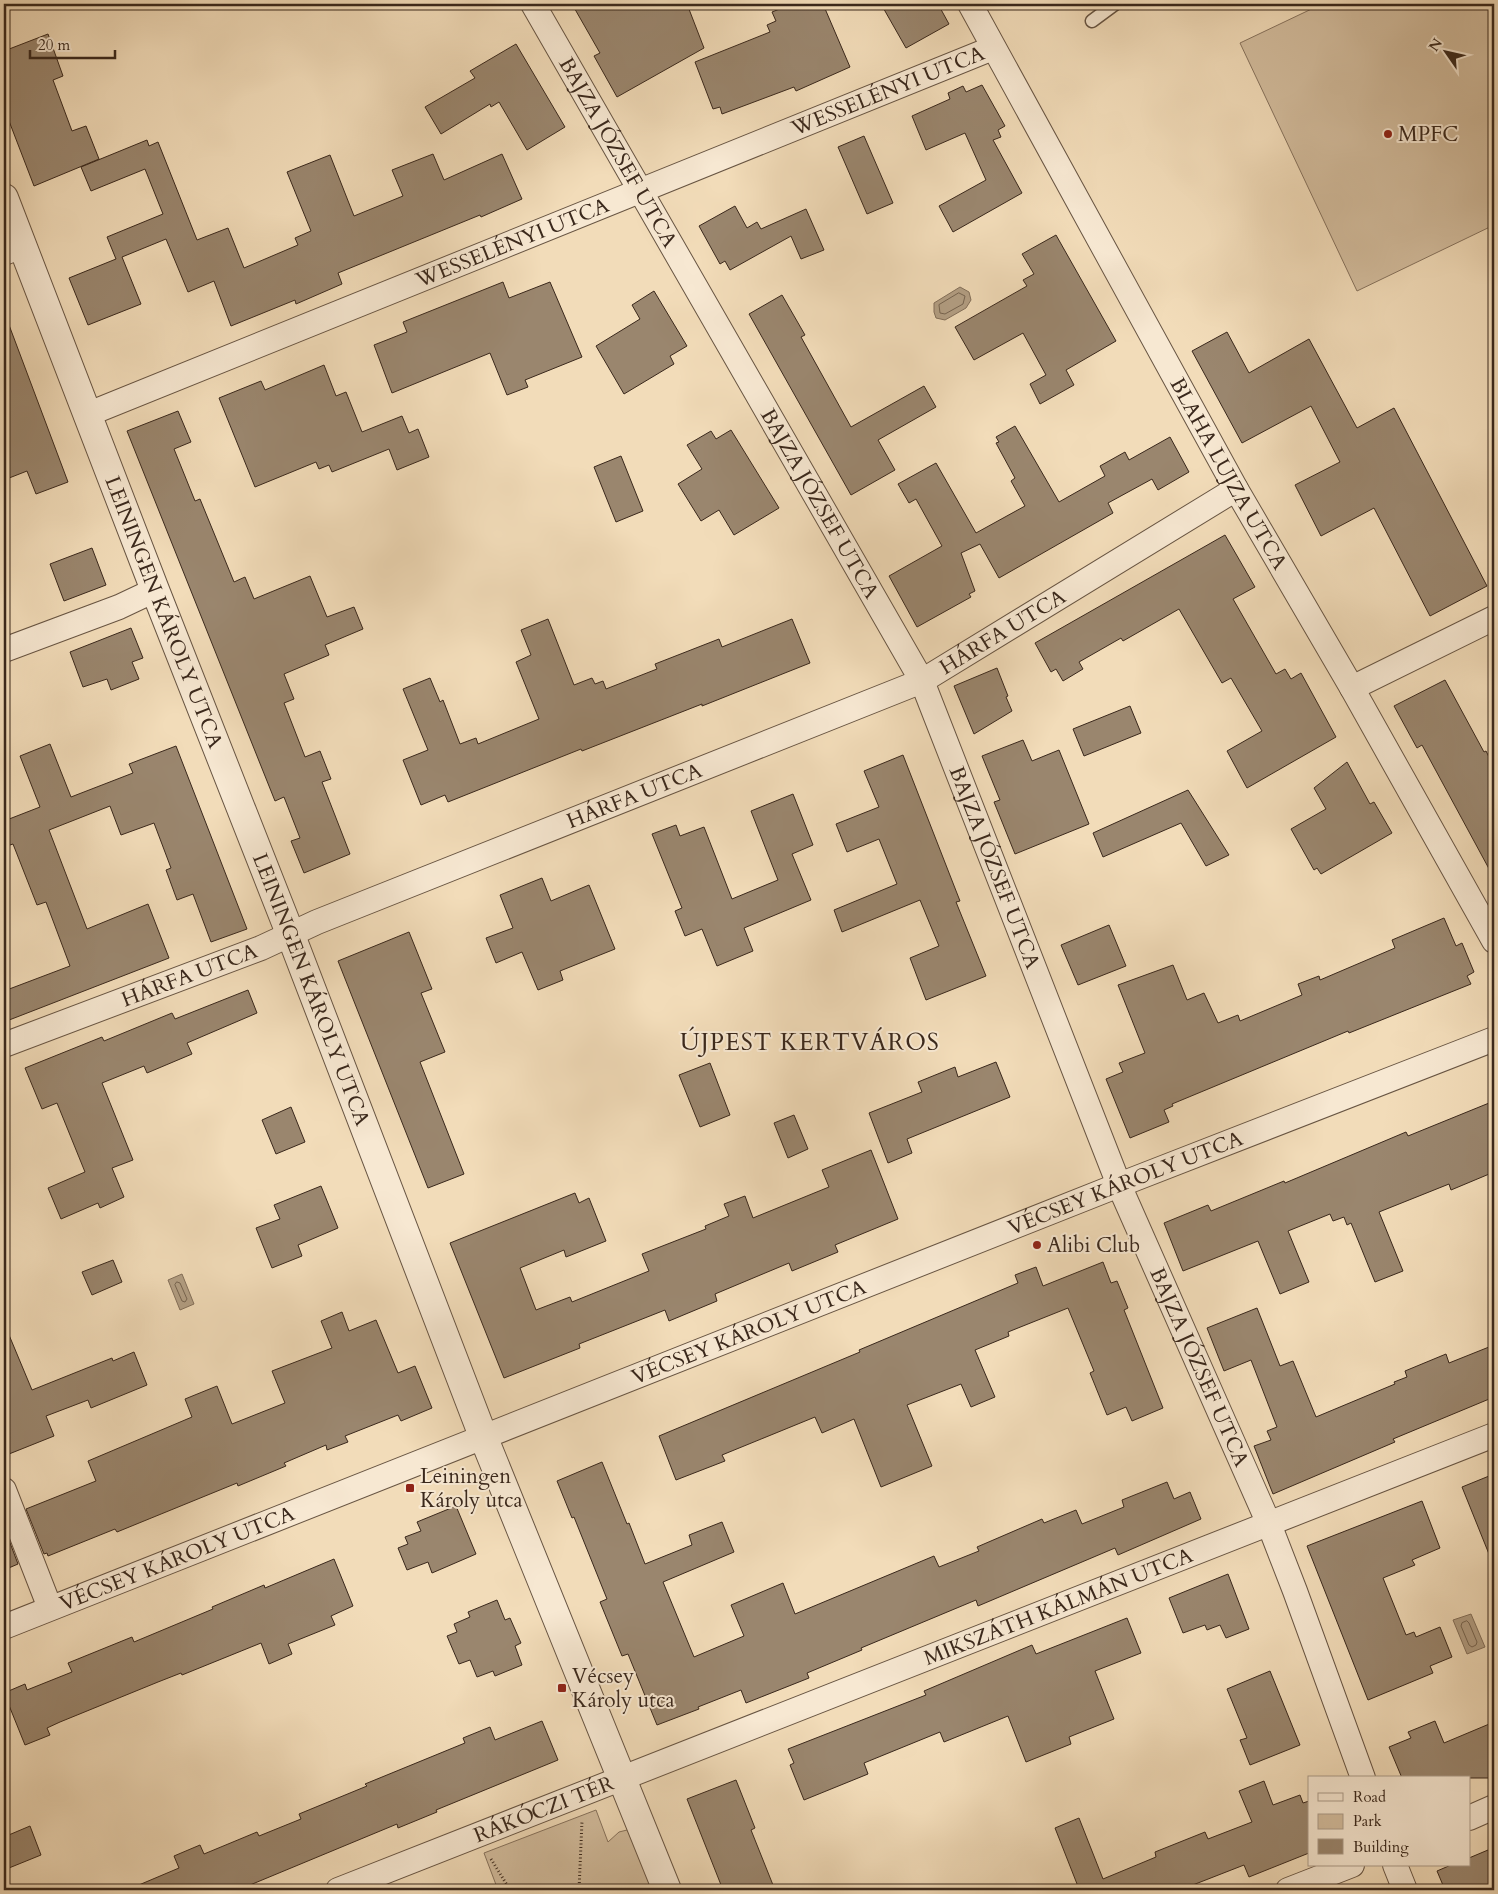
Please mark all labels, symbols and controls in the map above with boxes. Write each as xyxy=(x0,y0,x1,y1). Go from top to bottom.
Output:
scale bar xyxy=(30,28,115,60)
north arrow xyxy=(1420,28,1470,78)
text: 20 m xyxy=(38,35,70,55)
text: N xyxy=(1424,35,1447,55)
street label: WESSELÉNYI UTCA xyxy=(786,38,989,143)
street label: BAJZA JÓZSEF UTCA xyxy=(552,52,684,253)
place label: MPFC xyxy=(1398,120,1458,149)
marker: MPFC xyxy=(1382,128,1394,140)
street label: WESSELÉNYI UTCA xyxy=(411,190,613,295)
street label: BLAHA LUJZA UTCA xyxy=(1163,372,1294,575)
street label: BAJZA JÓZSEF UTCA xyxy=(754,403,886,604)
street label: LEININGEN KÁROLY UTCA xyxy=(98,472,230,753)
street label: HÁRFA UTCA xyxy=(934,582,1071,682)
street label: HÁRFA UTCA xyxy=(562,756,706,836)
street label: BAJZA JÓZSEF UTCA xyxy=(942,762,1048,973)
street label: LEININGEN KÁROLY UTCA xyxy=(245,849,377,1130)
street label: HÁRFA UTCA xyxy=(117,936,261,1014)
district label: ÚJPEST KERTVÁROS xyxy=(680,1026,940,1059)
street label: VÉCSEY KÁROLY UTCA xyxy=(1003,1124,1247,1242)
place label: Alibi Club xyxy=(1047,1231,1140,1260)
marker: Alibi Club xyxy=(1031,1239,1043,1251)
street label: BAJZA JÓZSEF UTCA xyxy=(1143,1263,1256,1471)
street label: VÉCSEY KÁROLY UTCA xyxy=(627,1272,870,1391)
place label: Leiningen Károly utca xyxy=(420,1462,523,1515)
marker: Leiningen Károly utca xyxy=(404,1482,416,1494)
street label: VÉCSEY KÁROLY UTCA xyxy=(55,1499,299,1618)
street label: MIKSZÁTH KÁLMÁN UTCA xyxy=(919,1540,1197,1673)
place label: Vécsey Károly utca xyxy=(572,1662,675,1715)
marker: Vécsey Károly utca xyxy=(556,1682,568,1694)
street label: RÁKÓCZI TÉR xyxy=(469,1768,618,1850)
legend xyxy=(1308,1776,1470,1866)
text: Road xyxy=(1353,1787,1386,1807)
text: Park xyxy=(1353,1811,1382,1831)
text: Building xyxy=(1353,1837,1409,1857)

